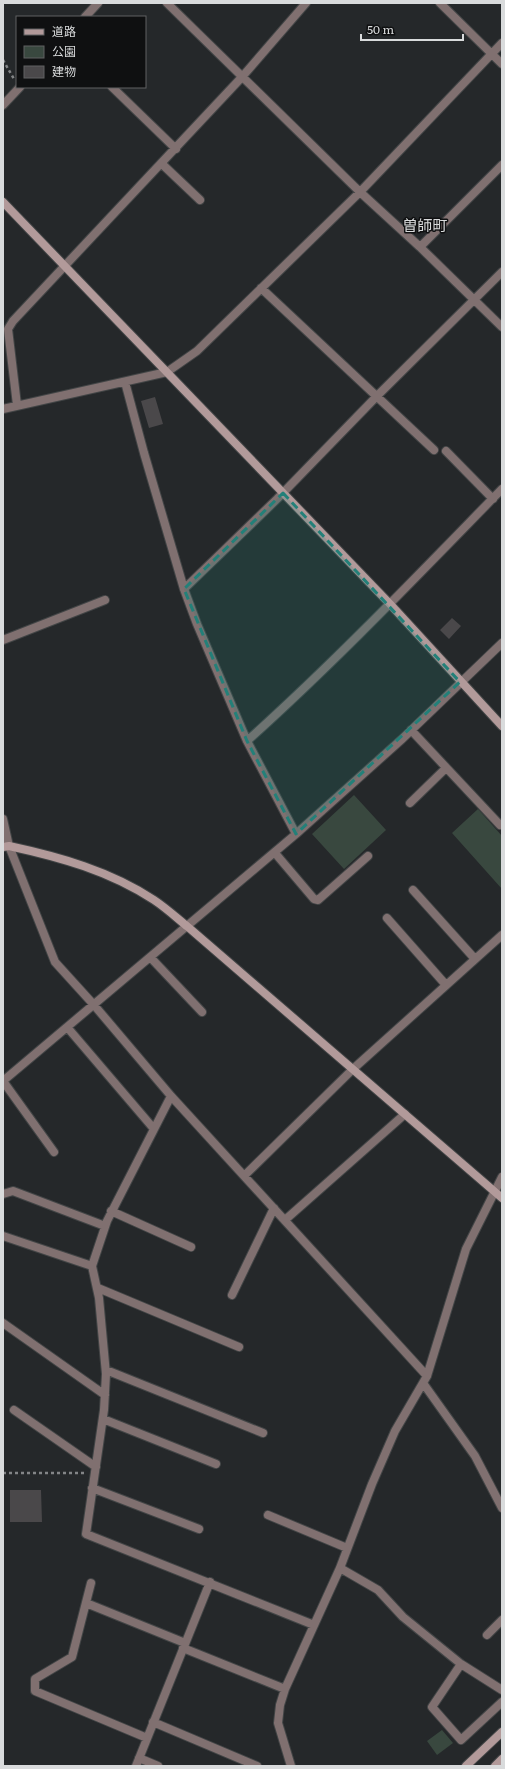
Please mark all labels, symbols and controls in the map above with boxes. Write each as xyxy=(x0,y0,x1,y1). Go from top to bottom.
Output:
legend xyxy=(16,16,146,88)
scale bar xyxy=(361,16,463,42)
text: 50 m xyxy=(367,20,394,38)
text: 道路 xyxy=(52,22,76,40)
text: 公園 xyxy=(52,42,76,60)
text: 建物 xyxy=(52,62,76,80)
district label: 曽師町 xyxy=(402,213,448,236)

